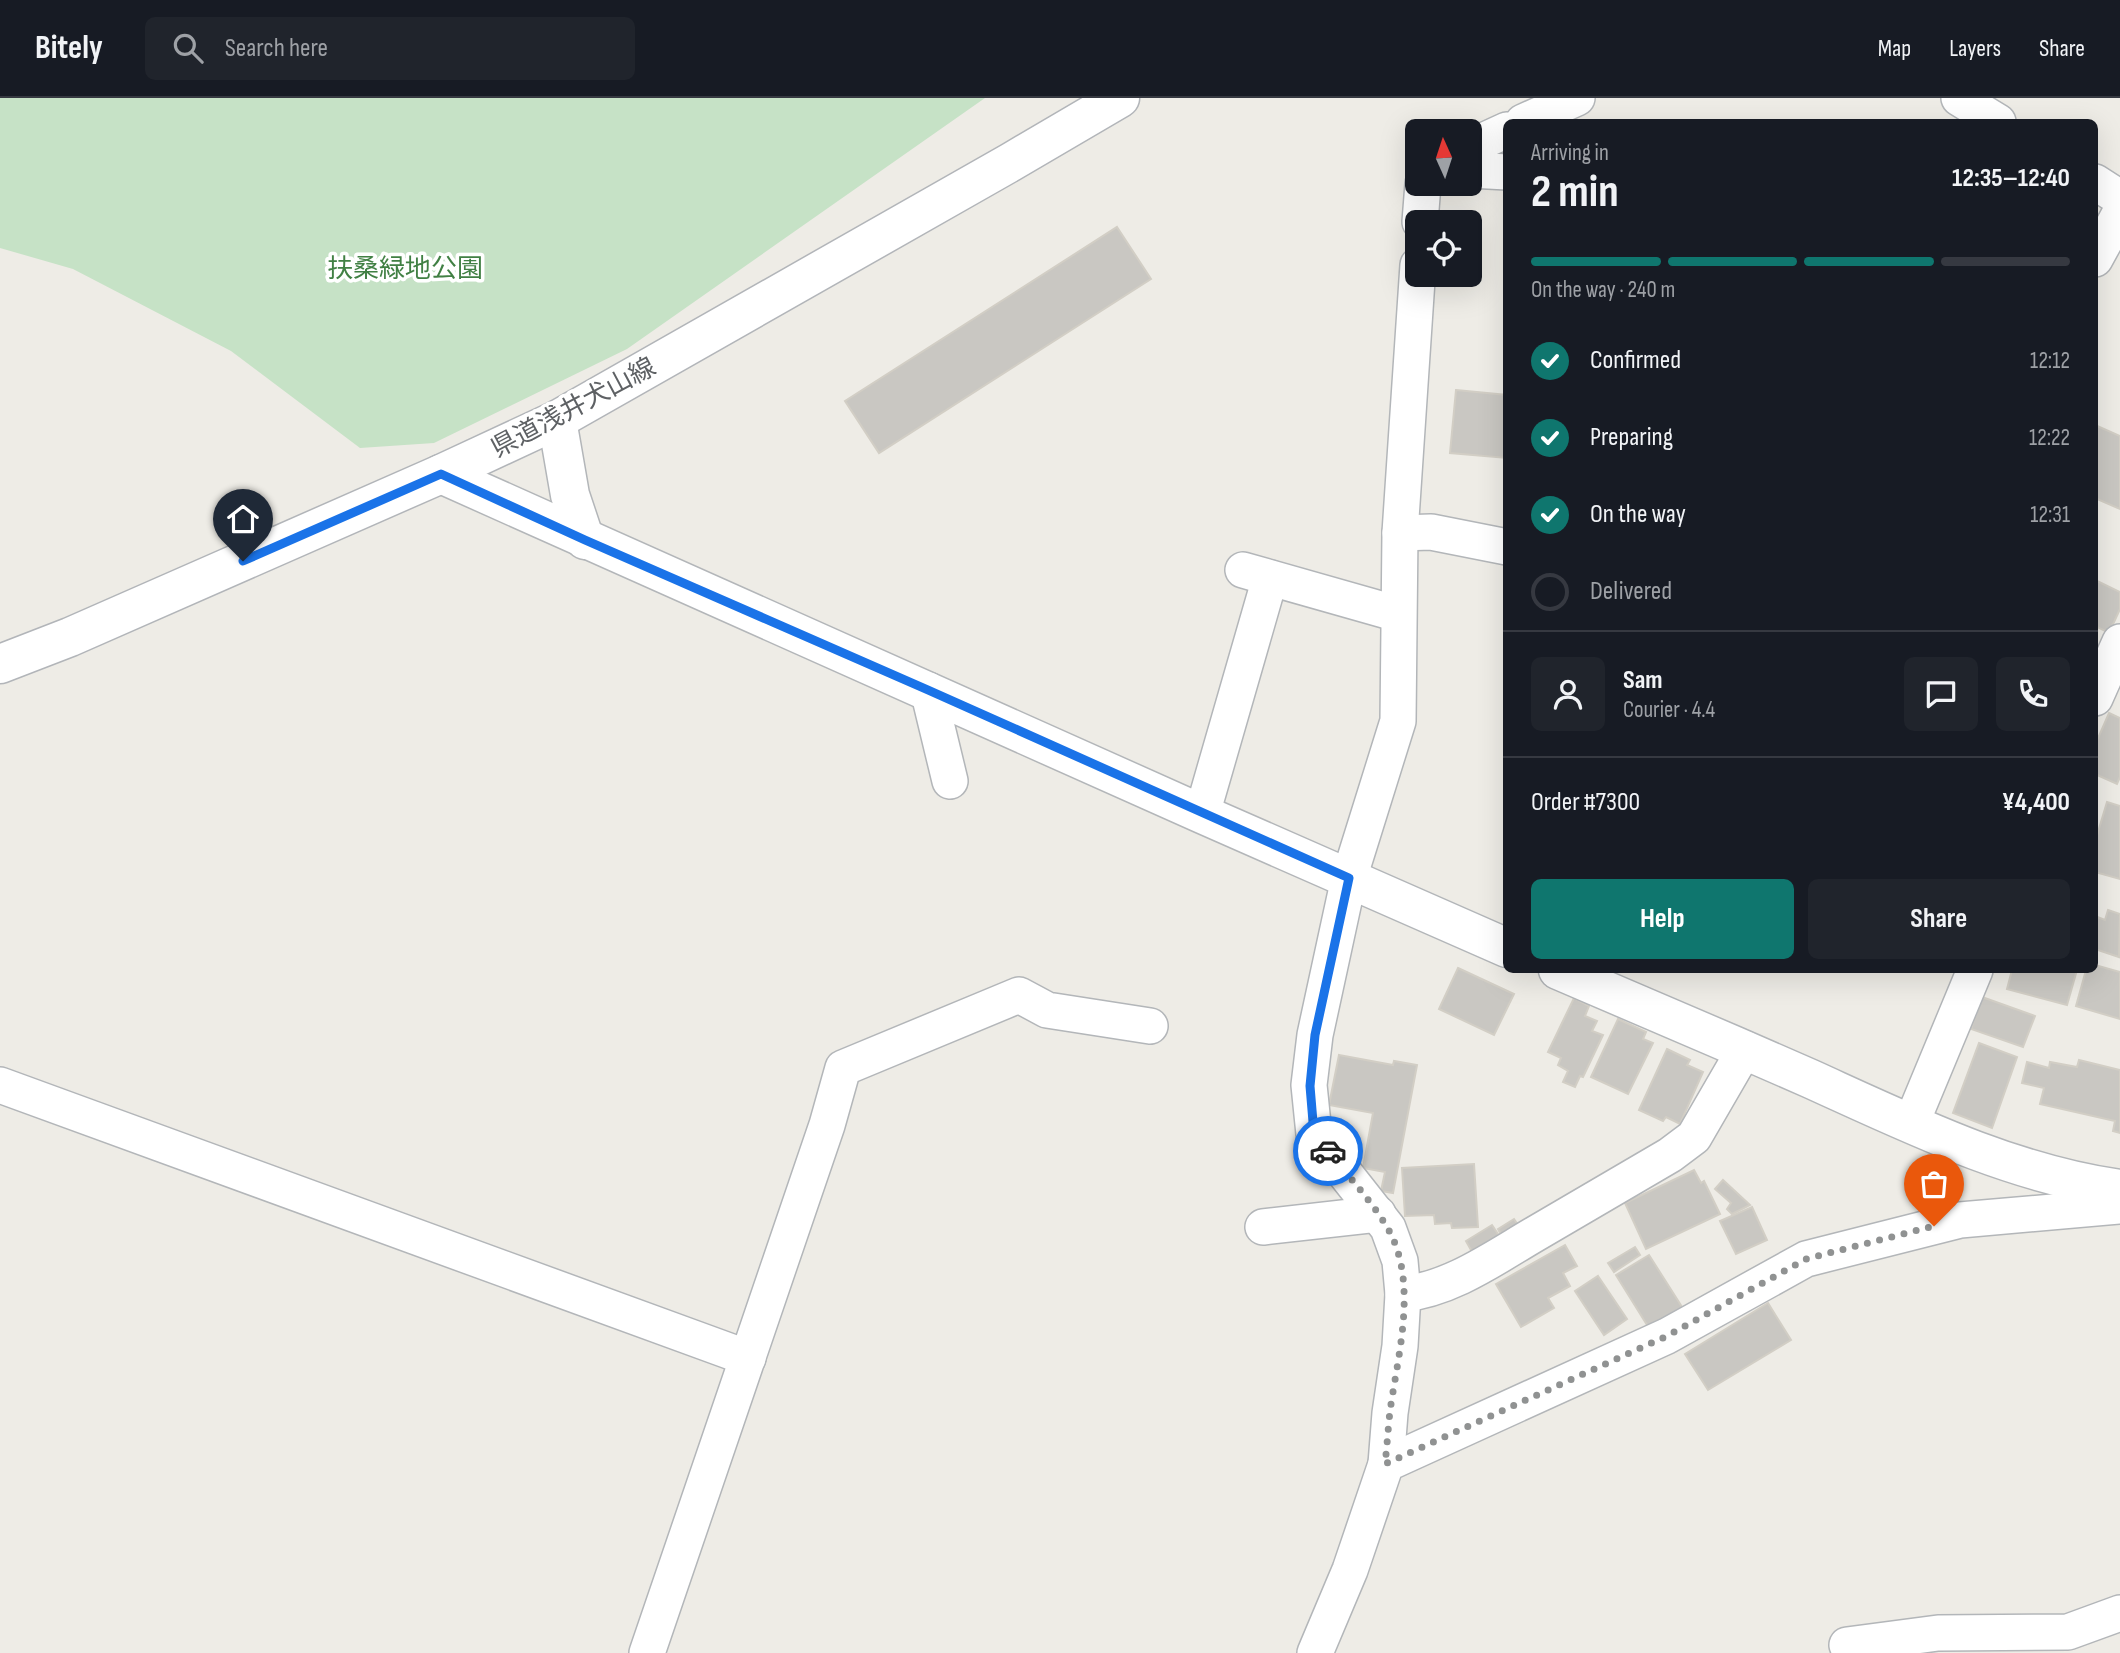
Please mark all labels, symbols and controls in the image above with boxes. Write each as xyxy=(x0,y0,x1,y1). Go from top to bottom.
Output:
search box xyxy=(145,17,635,80)
text: Bitely xyxy=(35,28,103,68)
icon: search xyxy=(169,29,207,67)
text: Search here xyxy=(225,33,328,64)
text: Map xyxy=(1878,34,1911,63)
text: Layers xyxy=(1949,34,2001,63)
text: Share xyxy=(2039,34,2085,63)
north arrow xyxy=(1405,119,1482,196)
map controls xyxy=(1405,119,1482,287)
text: Arriving in xyxy=(1531,139,1609,167)
text: 12:35–12:40 xyxy=(1952,163,2070,194)
text: 2 min xyxy=(1531,165,1619,220)
button: locate xyxy=(1405,210,1482,287)
park label: 扶桑緑地公園 xyxy=(327,254,483,285)
text: On the way · 240 m xyxy=(1531,276,1675,304)
icon: check xyxy=(1531,342,1569,380)
text: Confirmed xyxy=(1590,345,1681,376)
text: 12:12 xyxy=(2030,347,2070,375)
street label: 県道浅井犬山線 xyxy=(486,352,661,465)
icon: check xyxy=(1531,419,1569,457)
text: Preparing xyxy=(1590,422,1673,453)
text: 12:22 xyxy=(2029,424,2070,452)
pin xyxy=(213,489,273,561)
icon: check xyxy=(1531,496,1569,534)
text: On the way xyxy=(1590,499,1686,530)
icon: home xyxy=(224,500,262,538)
text: 12:31 xyxy=(2030,501,2070,529)
text: Delivered xyxy=(1590,576,1672,607)
button: person xyxy=(1531,657,1605,731)
button: chat xyxy=(1904,657,1978,731)
button: phone xyxy=(1996,657,2070,731)
text: Sam xyxy=(1623,665,1663,696)
text: Courier · 4.4 xyxy=(1623,696,1715,724)
text: Order #7300 xyxy=(1531,787,1640,818)
text: ¥4,400 xyxy=(2002,787,2070,818)
button: Help xyxy=(1531,879,1794,959)
button: Share xyxy=(1808,879,2070,959)
courier xyxy=(1293,1116,1363,1186)
icon: car xyxy=(1309,1132,1347,1170)
pin xyxy=(1904,1154,1964,1226)
icon: bag xyxy=(1915,1165,1953,1203)

